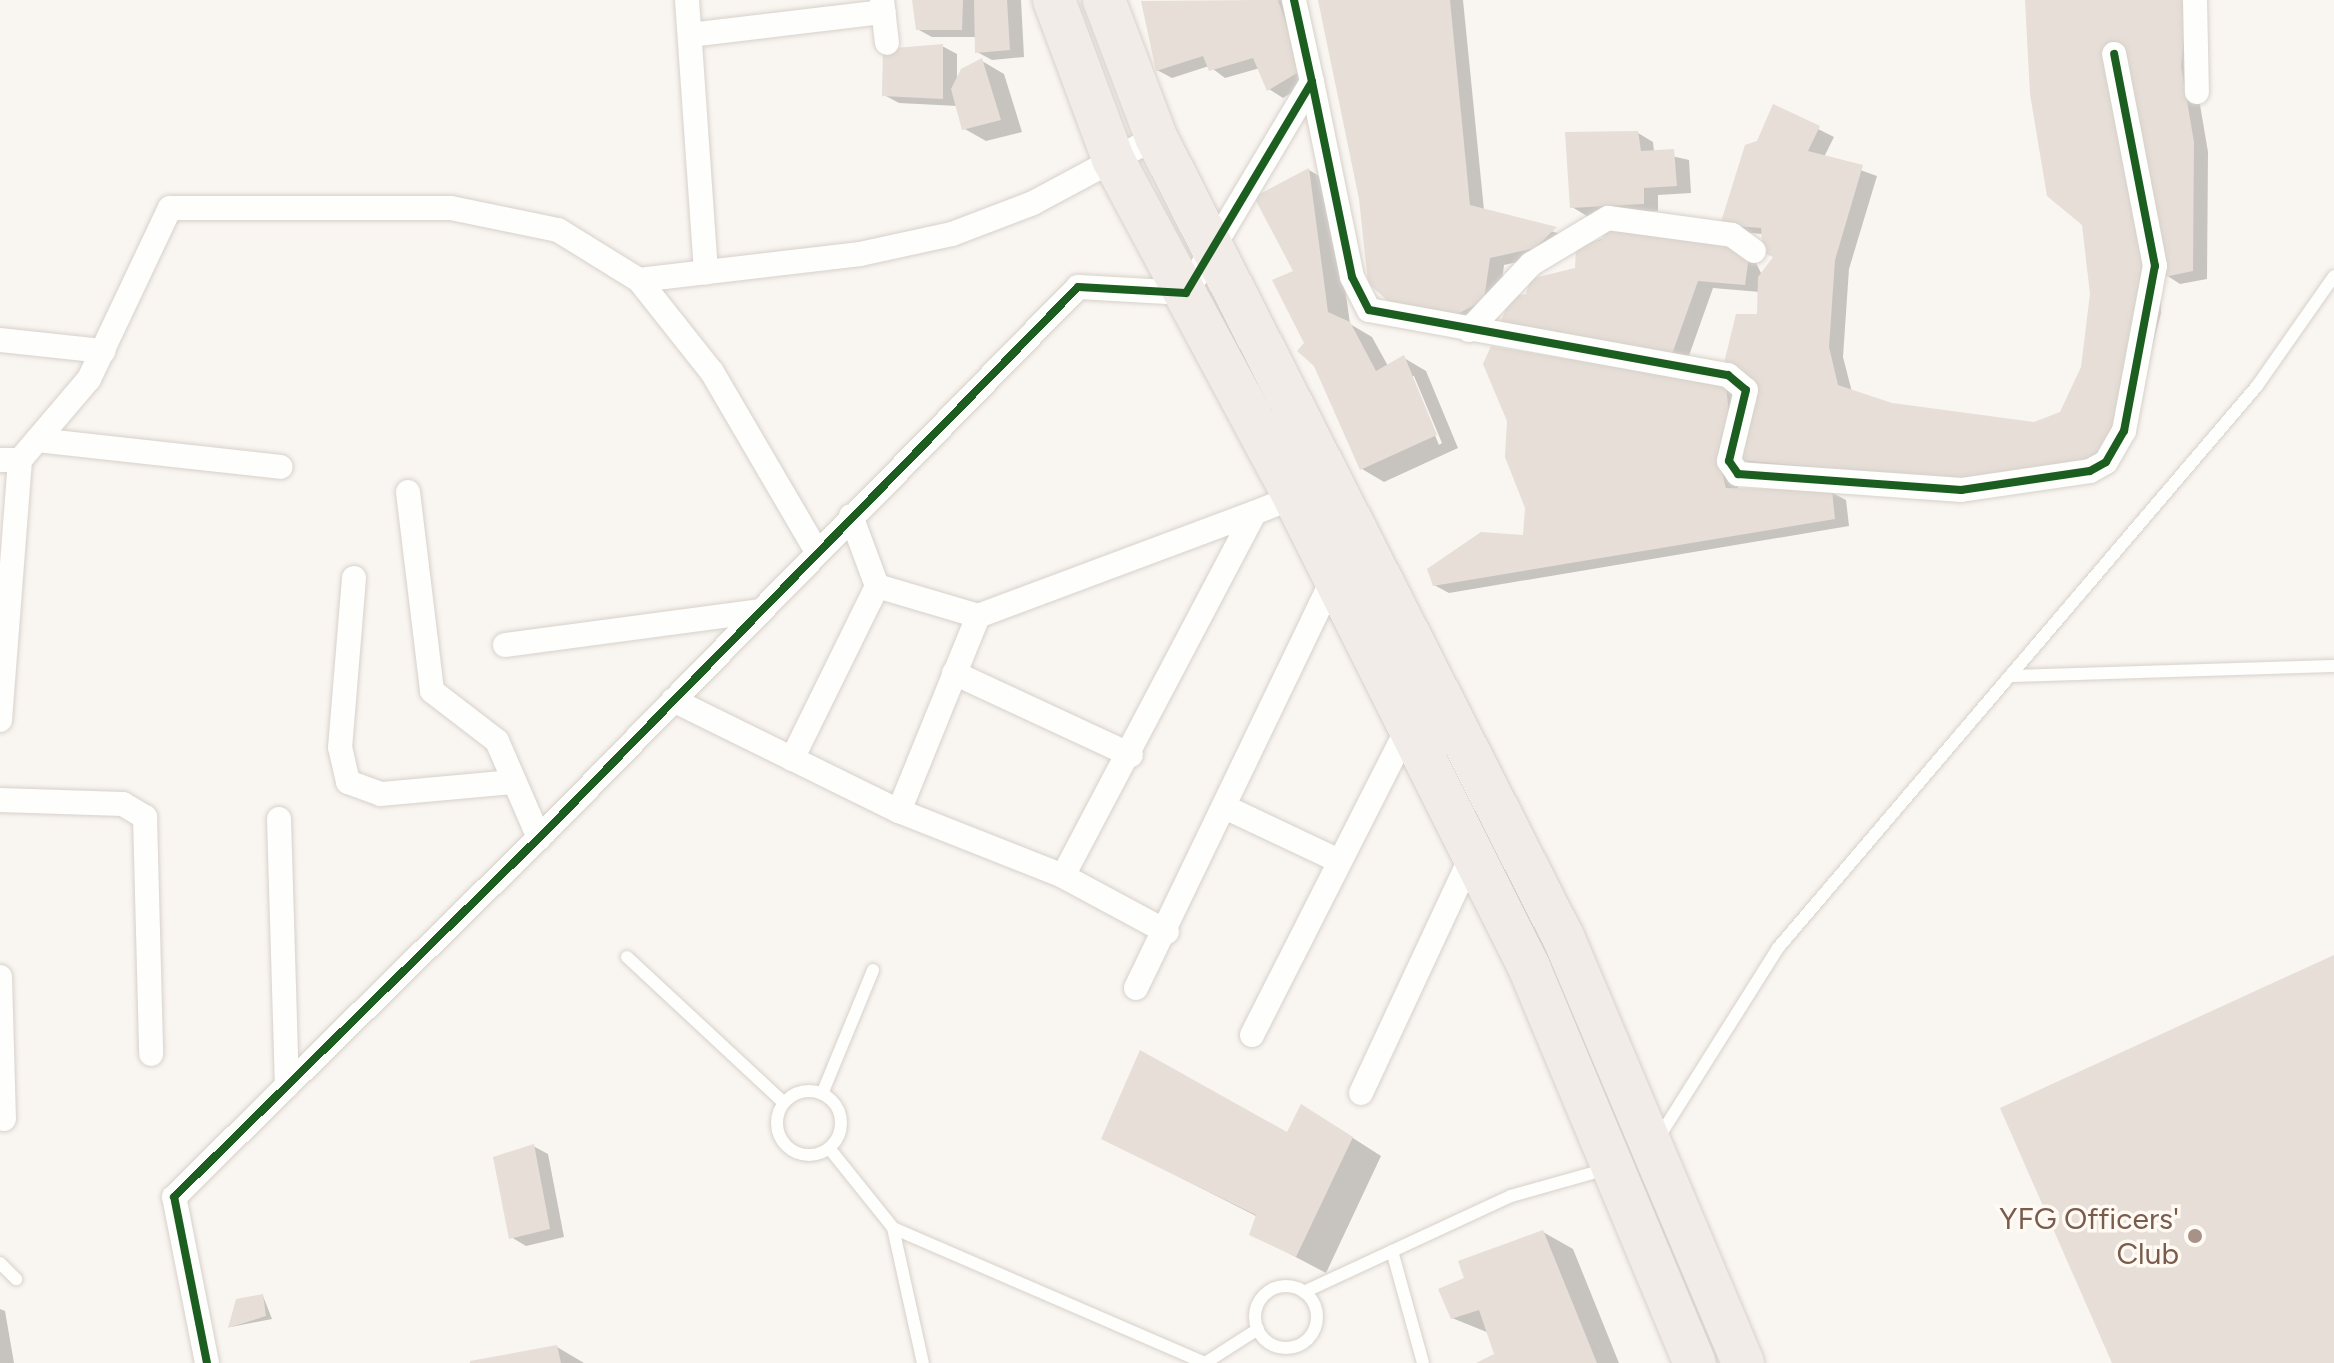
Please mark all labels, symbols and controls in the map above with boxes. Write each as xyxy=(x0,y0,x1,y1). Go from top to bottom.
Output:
place label: YFG Officers' Club xyxy=(1999,1201,2179,1272)
marker: YFG Officers' Club xyxy=(2186,1227,2204,1245)

